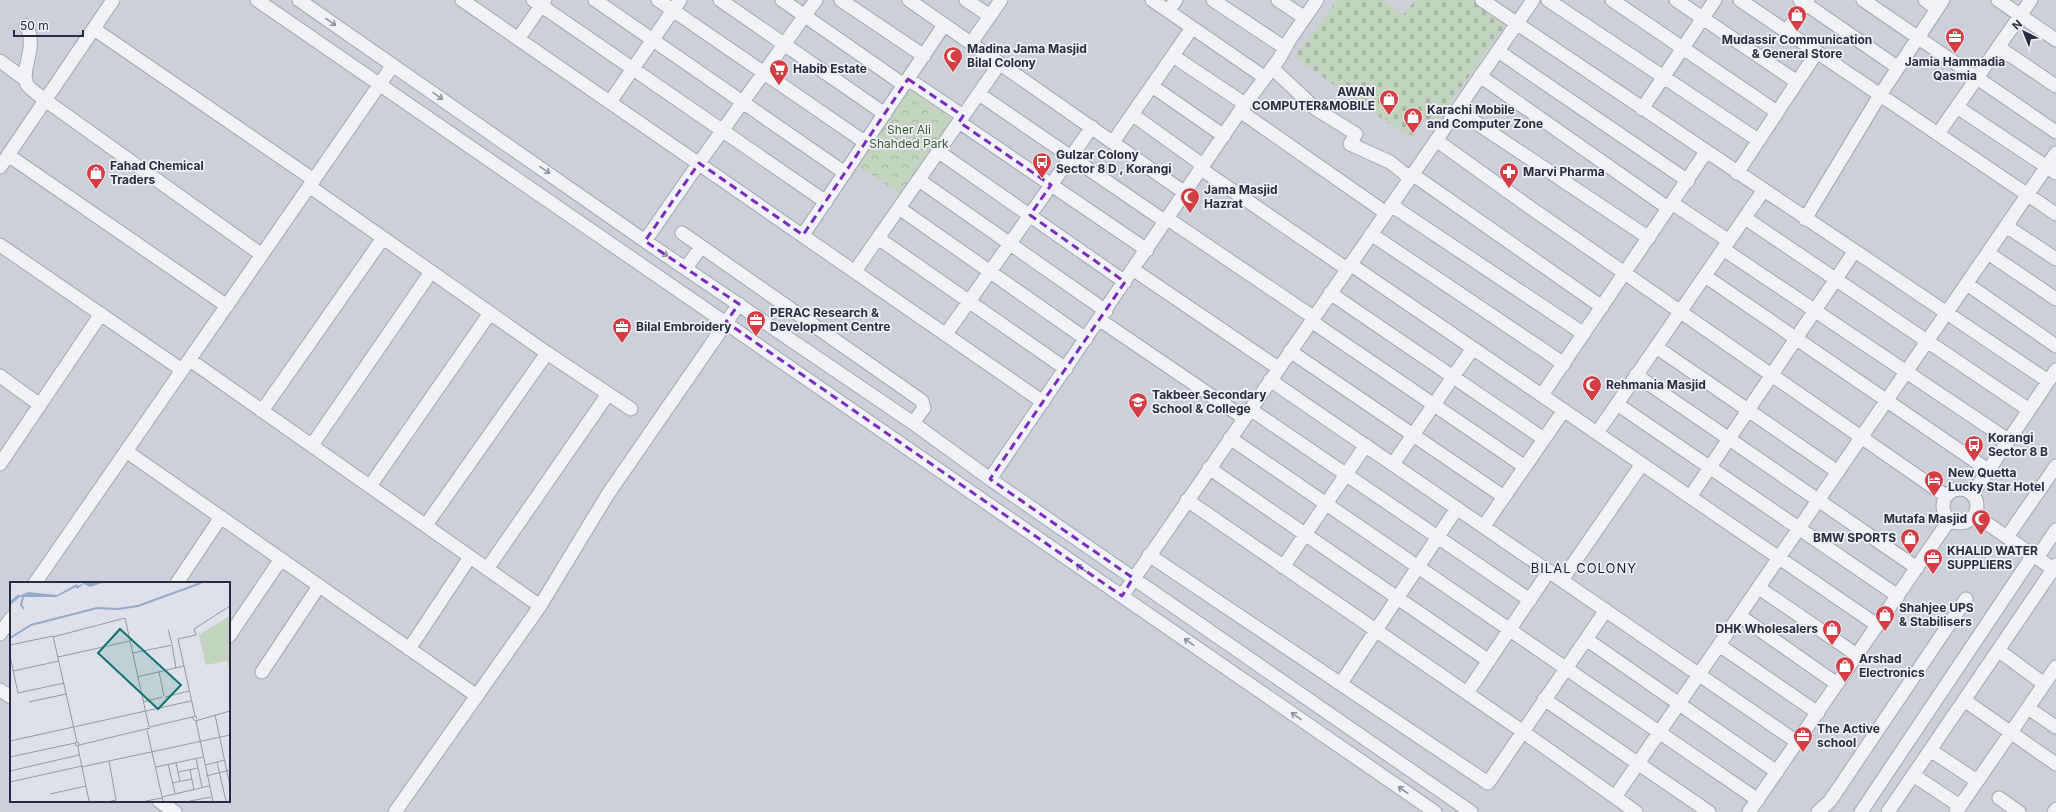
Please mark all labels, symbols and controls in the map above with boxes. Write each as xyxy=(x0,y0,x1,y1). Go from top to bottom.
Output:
shop icon: Mudassir Communication & General Store xyxy=(1786,4,1808,32)
scale bar xyxy=(14,12,83,38)
north arrow xyxy=(2004,12,2044,52)
text: N xyxy=(2009,17,2025,33)
text: 50 m xyxy=(20,18,49,33)
one-way arrow xyxy=(325,18,336,26)
office icon: Jamia Hammadia Qasmia xyxy=(1944,26,1966,54)
place label: Mudassir Communication & General Store xyxy=(1722,32,1872,61)
place label: Madina Jama Masjid Bilal Colony xyxy=(967,41,1087,70)
mosque icon: Madina Jama Masjid Bilal Colony xyxy=(942,45,964,73)
place label: Jamia Hammadia Qasmia xyxy=(1905,54,2005,83)
supermarket icon: Habib Estate xyxy=(768,58,790,86)
place label: Habib Estate xyxy=(793,61,867,76)
place label: AWAN COMPUTER&MOBILE xyxy=(1252,84,1375,113)
shop icon: AWAN COMPUTER&MOBILE xyxy=(1378,88,1400,116)
one-way arrow xyxy=(432,92,443,100)
place label: Karachi Mobile and Computer Zone xyxy=(1427,102,1543,131)
shop icon: Karachi Mobile and Computer Zone xyxy=(1402,106,1424,134)
park label: Sher Ali Shahded Park xyxy=(869,122,949,151)
place label: Gulzar Colony Sector 8 D , Korangi xyxy=(1056,147,1172,176)
bus stop icon: Gulzar Colony Sector 8 D , Korangi xyxy=(1031,151,1053,179)
place label: Fahad Chemical Traders xyxy=(110,158,204,187)
pharmacy icon: Marvi Pharma xyxy=(1498,161,1520,189)
shop icon: Fahad Chemical Traders xyxy=(85,162,107,190)
place label: Marvi Pharma xyxy=(1523,164,1605,179)
one-way arrow xyxy=(539,166,550,174)
place label: Jama Masjid Hazrat xyxy=(1204,182,1278,211)
mosque icon: Jama Masjid Hazrat xyxy=(1179,186,1201,214)
one-way arrow xyxy=(657,249,669,257)
place label: PERAC Research & Development Centre xyxy=(770,305,890,334)
office icon: PERAC Research & Development Centre xyxy=(745,309,767,337)
office icon: Bilal Embroidery xyxy=(611,316,633,344)
place label: Bilal Embroidery xyxy=(636,319,732,334)
mosque icon: Rehmania Masjid xyxy=(1581,374,1603,402)
place label: Rehmania Masjid xyxy=(1606,377,1706,392)
place label: Takbeer Secondary School & College xyxy=(1152,387,1267,416)
school or university icon: Takbeer Secondary School & College xyxy=(1127,391,1149,419)
place label: Korangi Sector 8 B xyxy=(1988,430,2048,459)
bus stop icon: Korangi Sector 8 B xyxy=(1963,434,1985,462)
place label: New Quetta Lucky Star Hotel xyxy=(1948,465,2044,494)
hotel icon: New Quetta Lucky Star Hotel xyxy=(1923,469,1945,497)
mosque icon: Mutafa Masjid xyxy=(1970,508,1992,536)
place label: Mutafa Masjid xyxy=(1884,511,1967,526)
shop icon: BMW SPORTS xyxy=(1899,527,1921,555)
place label: BMW SPORTS xyxy=(1813,530,1896,545)
place label: KHALID WATER SUPPLIERS xyxy=(1947,543,2038,572)
office icon: KHALID WATER SUPPLIERS xyxy=(1922,547,1944,575)
district label: BILAL COLONY xyxy=(1531,560,1637,576)
one-way arrow xyxy=(1076,564,1087,572)
inset map xyxy=(10,582,230,802)
place label: Shahjee UPS & Stabilisers xyxy=(1899,600,1974,629)
shop icon: Shahjee UPS & Stabilisers xyxy=(1874,604,1896,632)
shop icon: DHK Wholesalers xyxy=(1821,618,1843,646)
place label: DHK Wholesalers xyxy=(1716,621,1818,636)
one-way arrow xyxy=(1183,638,1194,646)
place label: Arshad Electronics xyxy=(1859,651,1925,680)
shop icon: Arshad Electronics xyxy=(1834,655,1856,683)
one-way arrow xyxy=(1290,712,1301,720)
place label: The Active school xyxy=(1817,721,1880,750)
office icon: The Active school xyxy=(1792,725,1814,753)
one-way arrow xyxy=(1397,786,1408,794)

